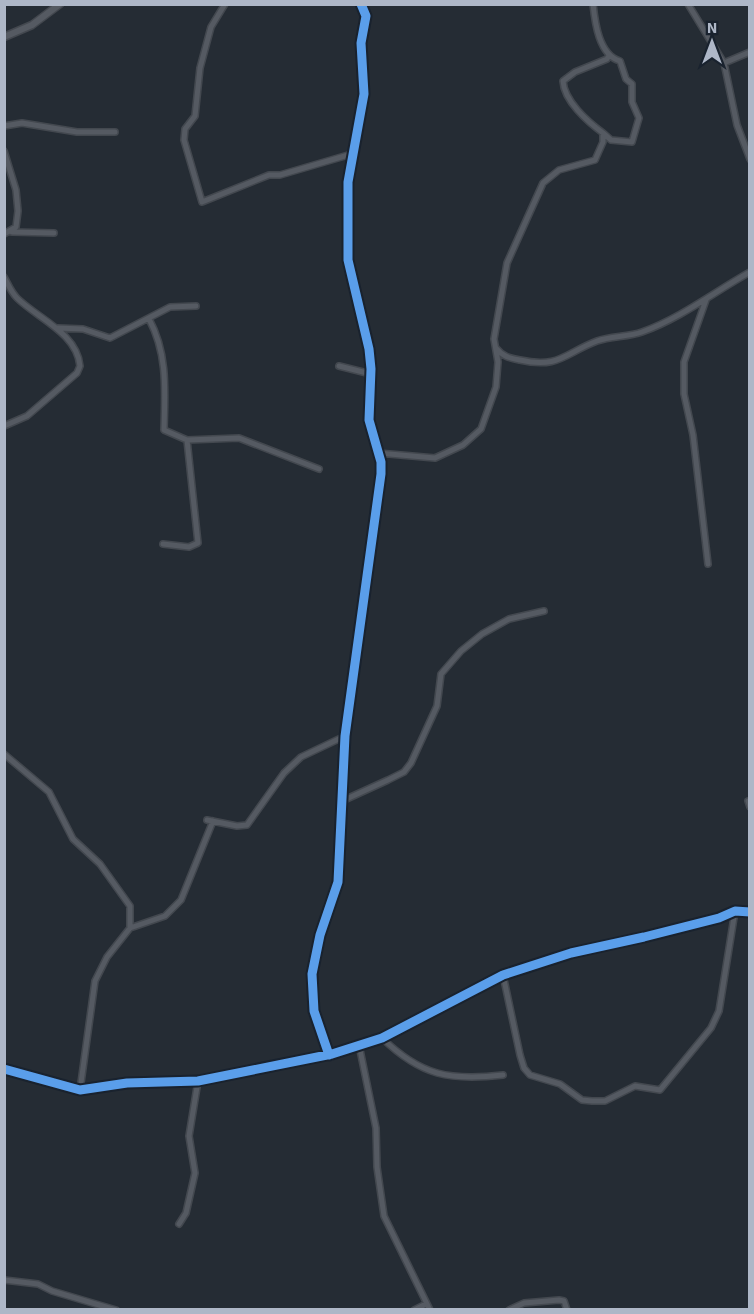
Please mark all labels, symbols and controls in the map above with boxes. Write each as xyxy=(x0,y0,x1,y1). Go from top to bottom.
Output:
north arrow xyxy=(682,12,742,72)
text: N xyxy=(707,17,717,39)

